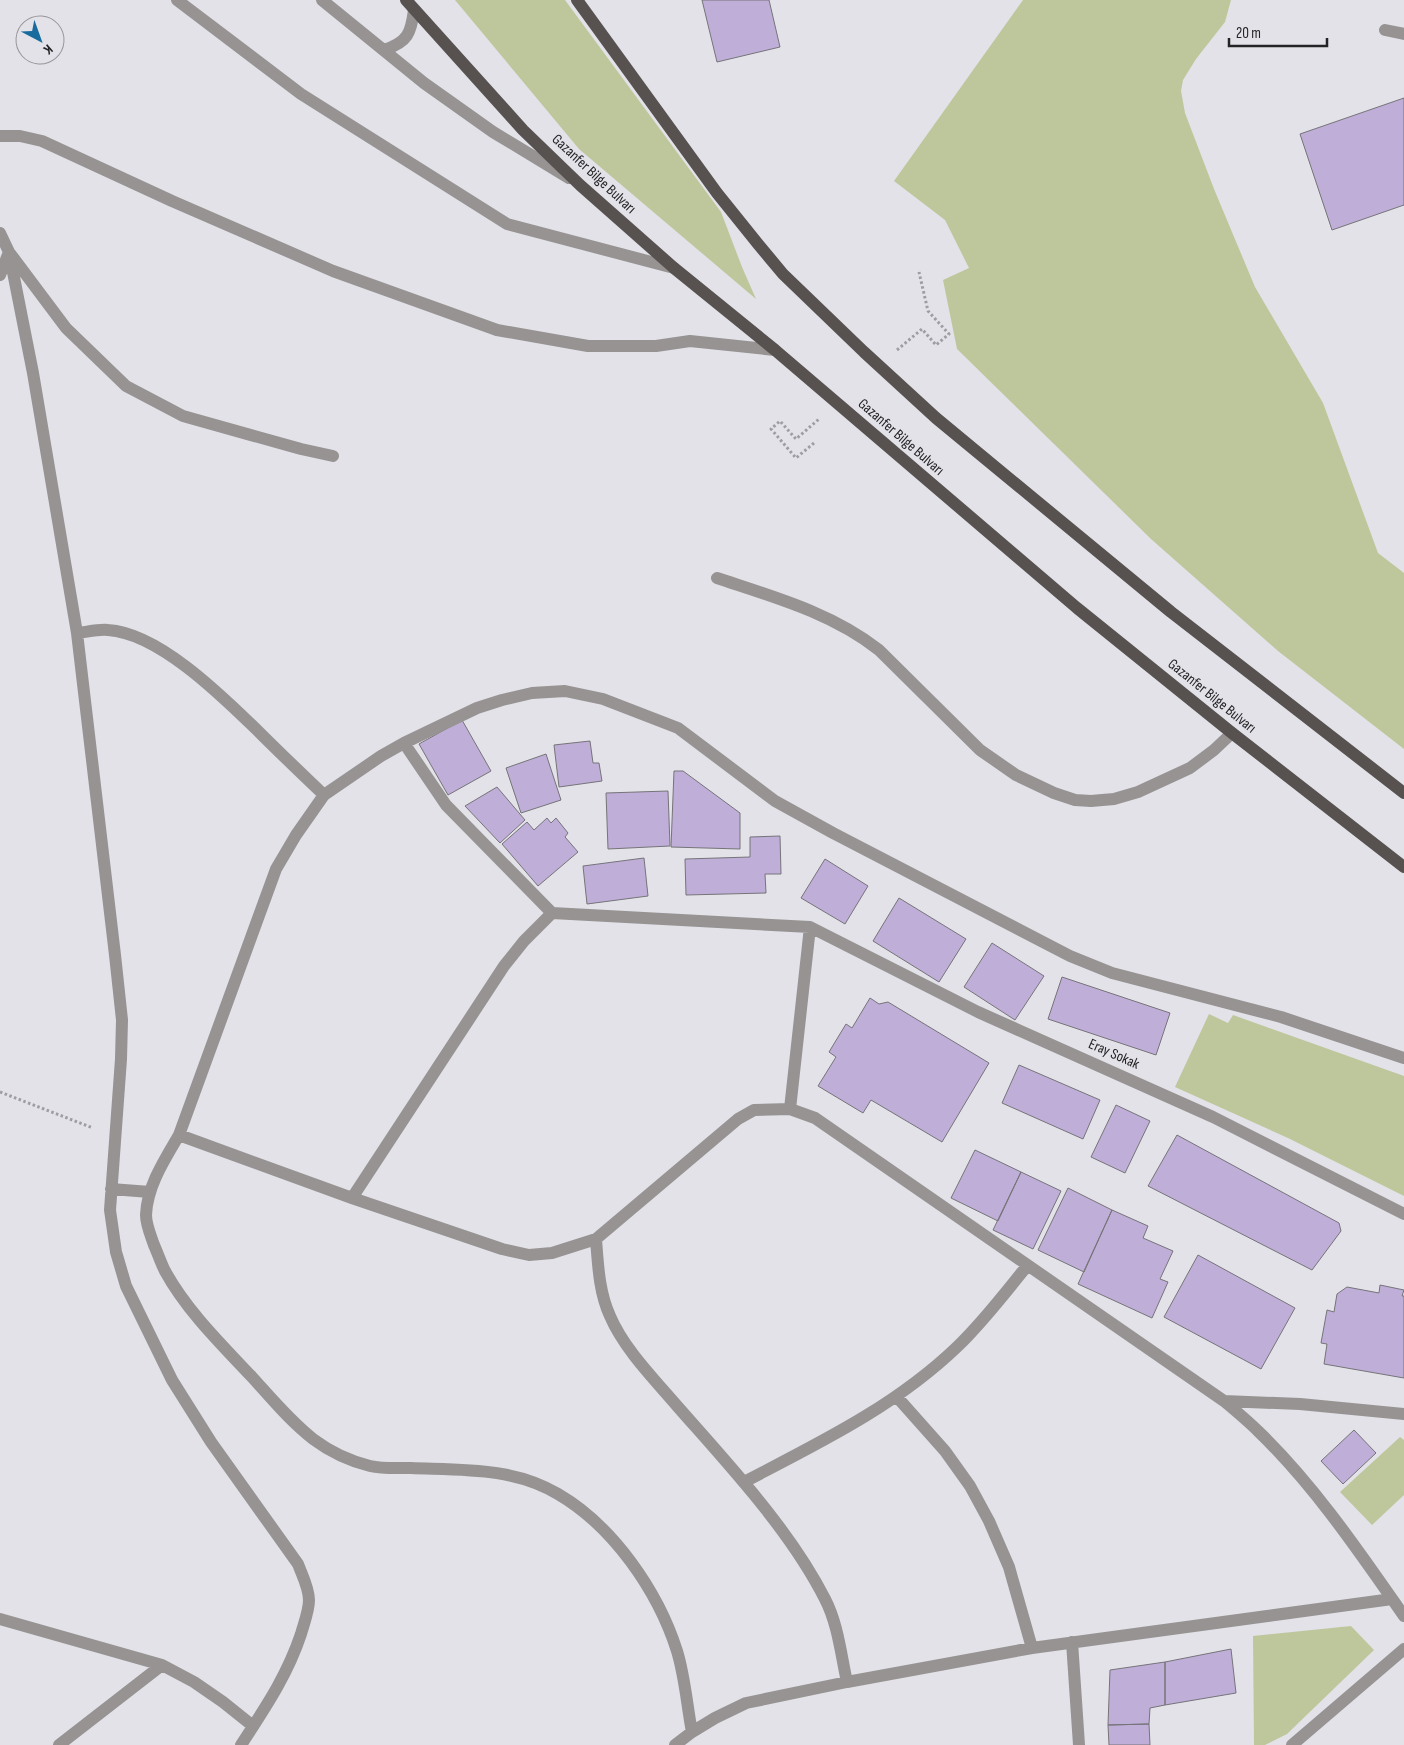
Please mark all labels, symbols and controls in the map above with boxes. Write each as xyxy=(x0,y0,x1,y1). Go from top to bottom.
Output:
north arrow xyxy=(15,15,65,65)
scale bar xyxy=(1229,15,1326,47)
text: 20 m xyxy=(1236,24,1261,43)
text: K xyxy=(40,41,56,58)
street label: Gazanfer Bilge Bulvarı xyxy=(548,130,640,218)
street label: Gazanfer Bilge Bulvarı xyxy=(854,394,948,480)
street label: Gazanfer Bilge Bulvarı xyxy=(1164,655,1260,737)
street label: Eray Sokak xyxy=(1085,1034,1143,1074)

